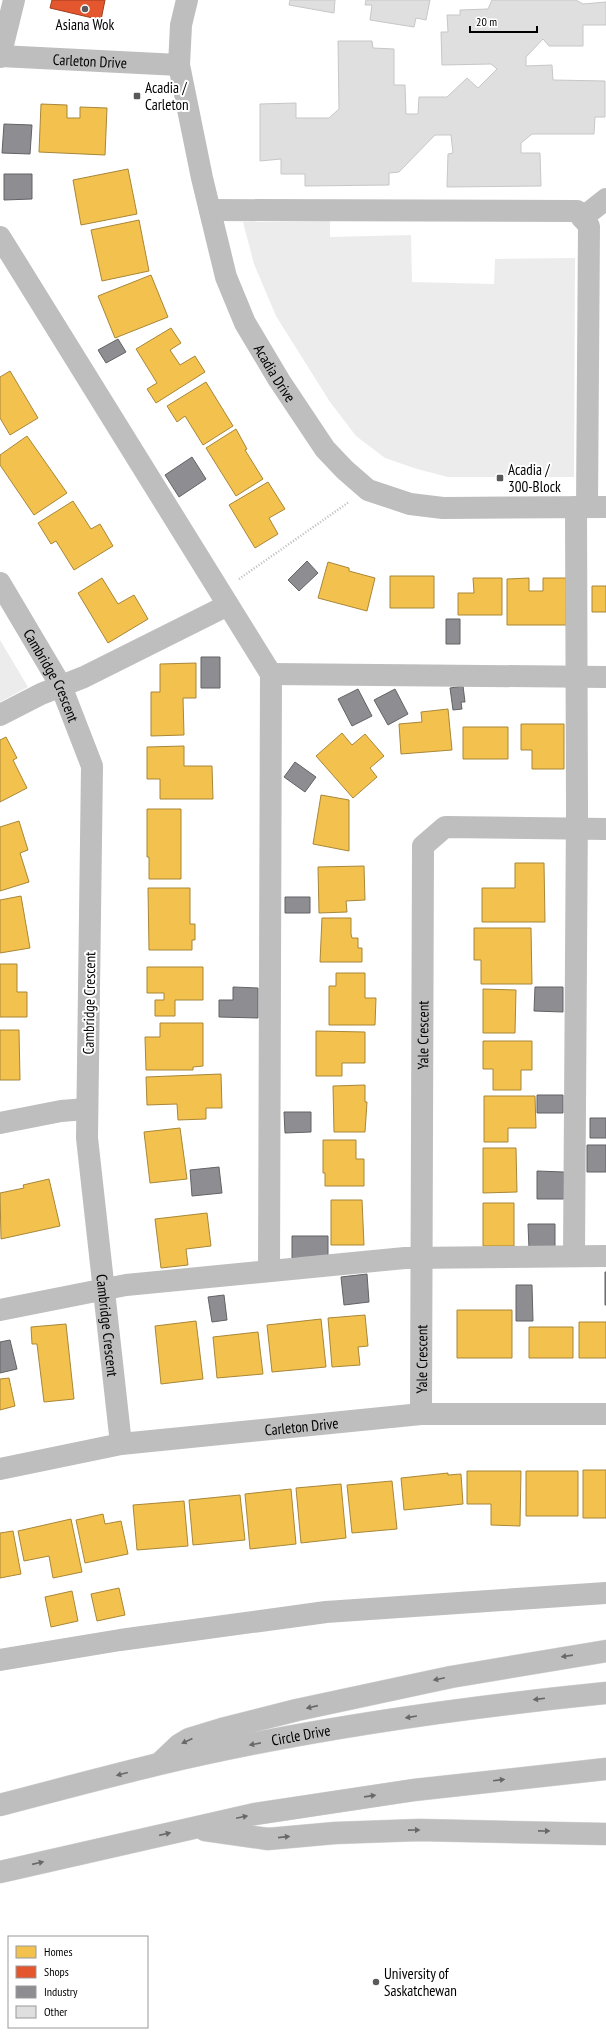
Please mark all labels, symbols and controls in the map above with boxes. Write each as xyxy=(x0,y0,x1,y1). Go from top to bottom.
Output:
marker: Asiana Wok xyxy=(80,4,90,14)
scale bar xyxy=(470,8,537,34)
text: 20 m xyxy=(476,14,497,29)
place label: Asiana Wok xyxy=(56,15,115,34)
street label: Carleton Drive xyxy=(52,49,127,72)
place label: Acadia / Carleton xyxy=(145,78,189,114)
marker: Acadia / Carleton xyxy=(132,91,142,101)
street label: Acadia Drive xyxy=(250,340,300,405)
place label: Acadia / 300-Block xyxy=(508,460,561,496)
marker: Acadia / 300-Block xyxy=(495,473,505,483)
street label: Cambridge Crescent xyxy=(20,625,83,725)
street label: Cambridge Crescent xyxy=(79,951,99,1055)
street label: Yale Crescent xyxy=(413,1000,432,1070)
street label: Cambridge Crescent xyxy=(93,1273,123,1377)
street label: Yale Crescent xyxy=(412,1324,431,1394)
street label: Carleton Drive xyxy=(264,1413,339,1439)
one-way arrow xyxy=(561,1653,574,1659)
one-way arrow xyxy=(433,1676,446,1682)
one-way arrow xyxy=(533,1696,545,1703)
one-way arrow xyxy=(306,1704,319,1710)
one-way arrow xyxy=(404,1714,417,1720)
street label: Circle Drive xyxy=(270,1720,332,1749)
one-way arrow xyxy=(181,1738,193,1744)
one-way arrow xyxy=(249,1741,261,1747)
one-way arrow xyxy=(116,1771,128,1777)
one-way arrow xyxy=(493,1777,505,1783)
one-way arrow xyxy=(364,1793,376,1799)
one-way arrow xyxy=(235,1814,248,1820)
one-way arrow xyxy=(408,1827,421,1833)
one-way arrow xyxy=(538,1828,551,1834)
one-way arrow xyxy=(158,1830,171,1836)
one-way arrow xyxy=(278,1834,290,1841)
one-way arrow xyxy=(32,1859,44,1865)
legend xyxy=(8,1936,148,2028)
text: Homes xyxy=(44,1944,72,1959)
text: Shops xyxy=(44,1964,69,1979)
place label: University of Saskatchewan xyxy=(384,1964,457,2000)
marker: University of Saskatchewan xyxy=(371,1977,381,1987)
text: Industry xyxy=(44,1984,78,1999)
text: Other xyxy=(44,2004,68,2019)

